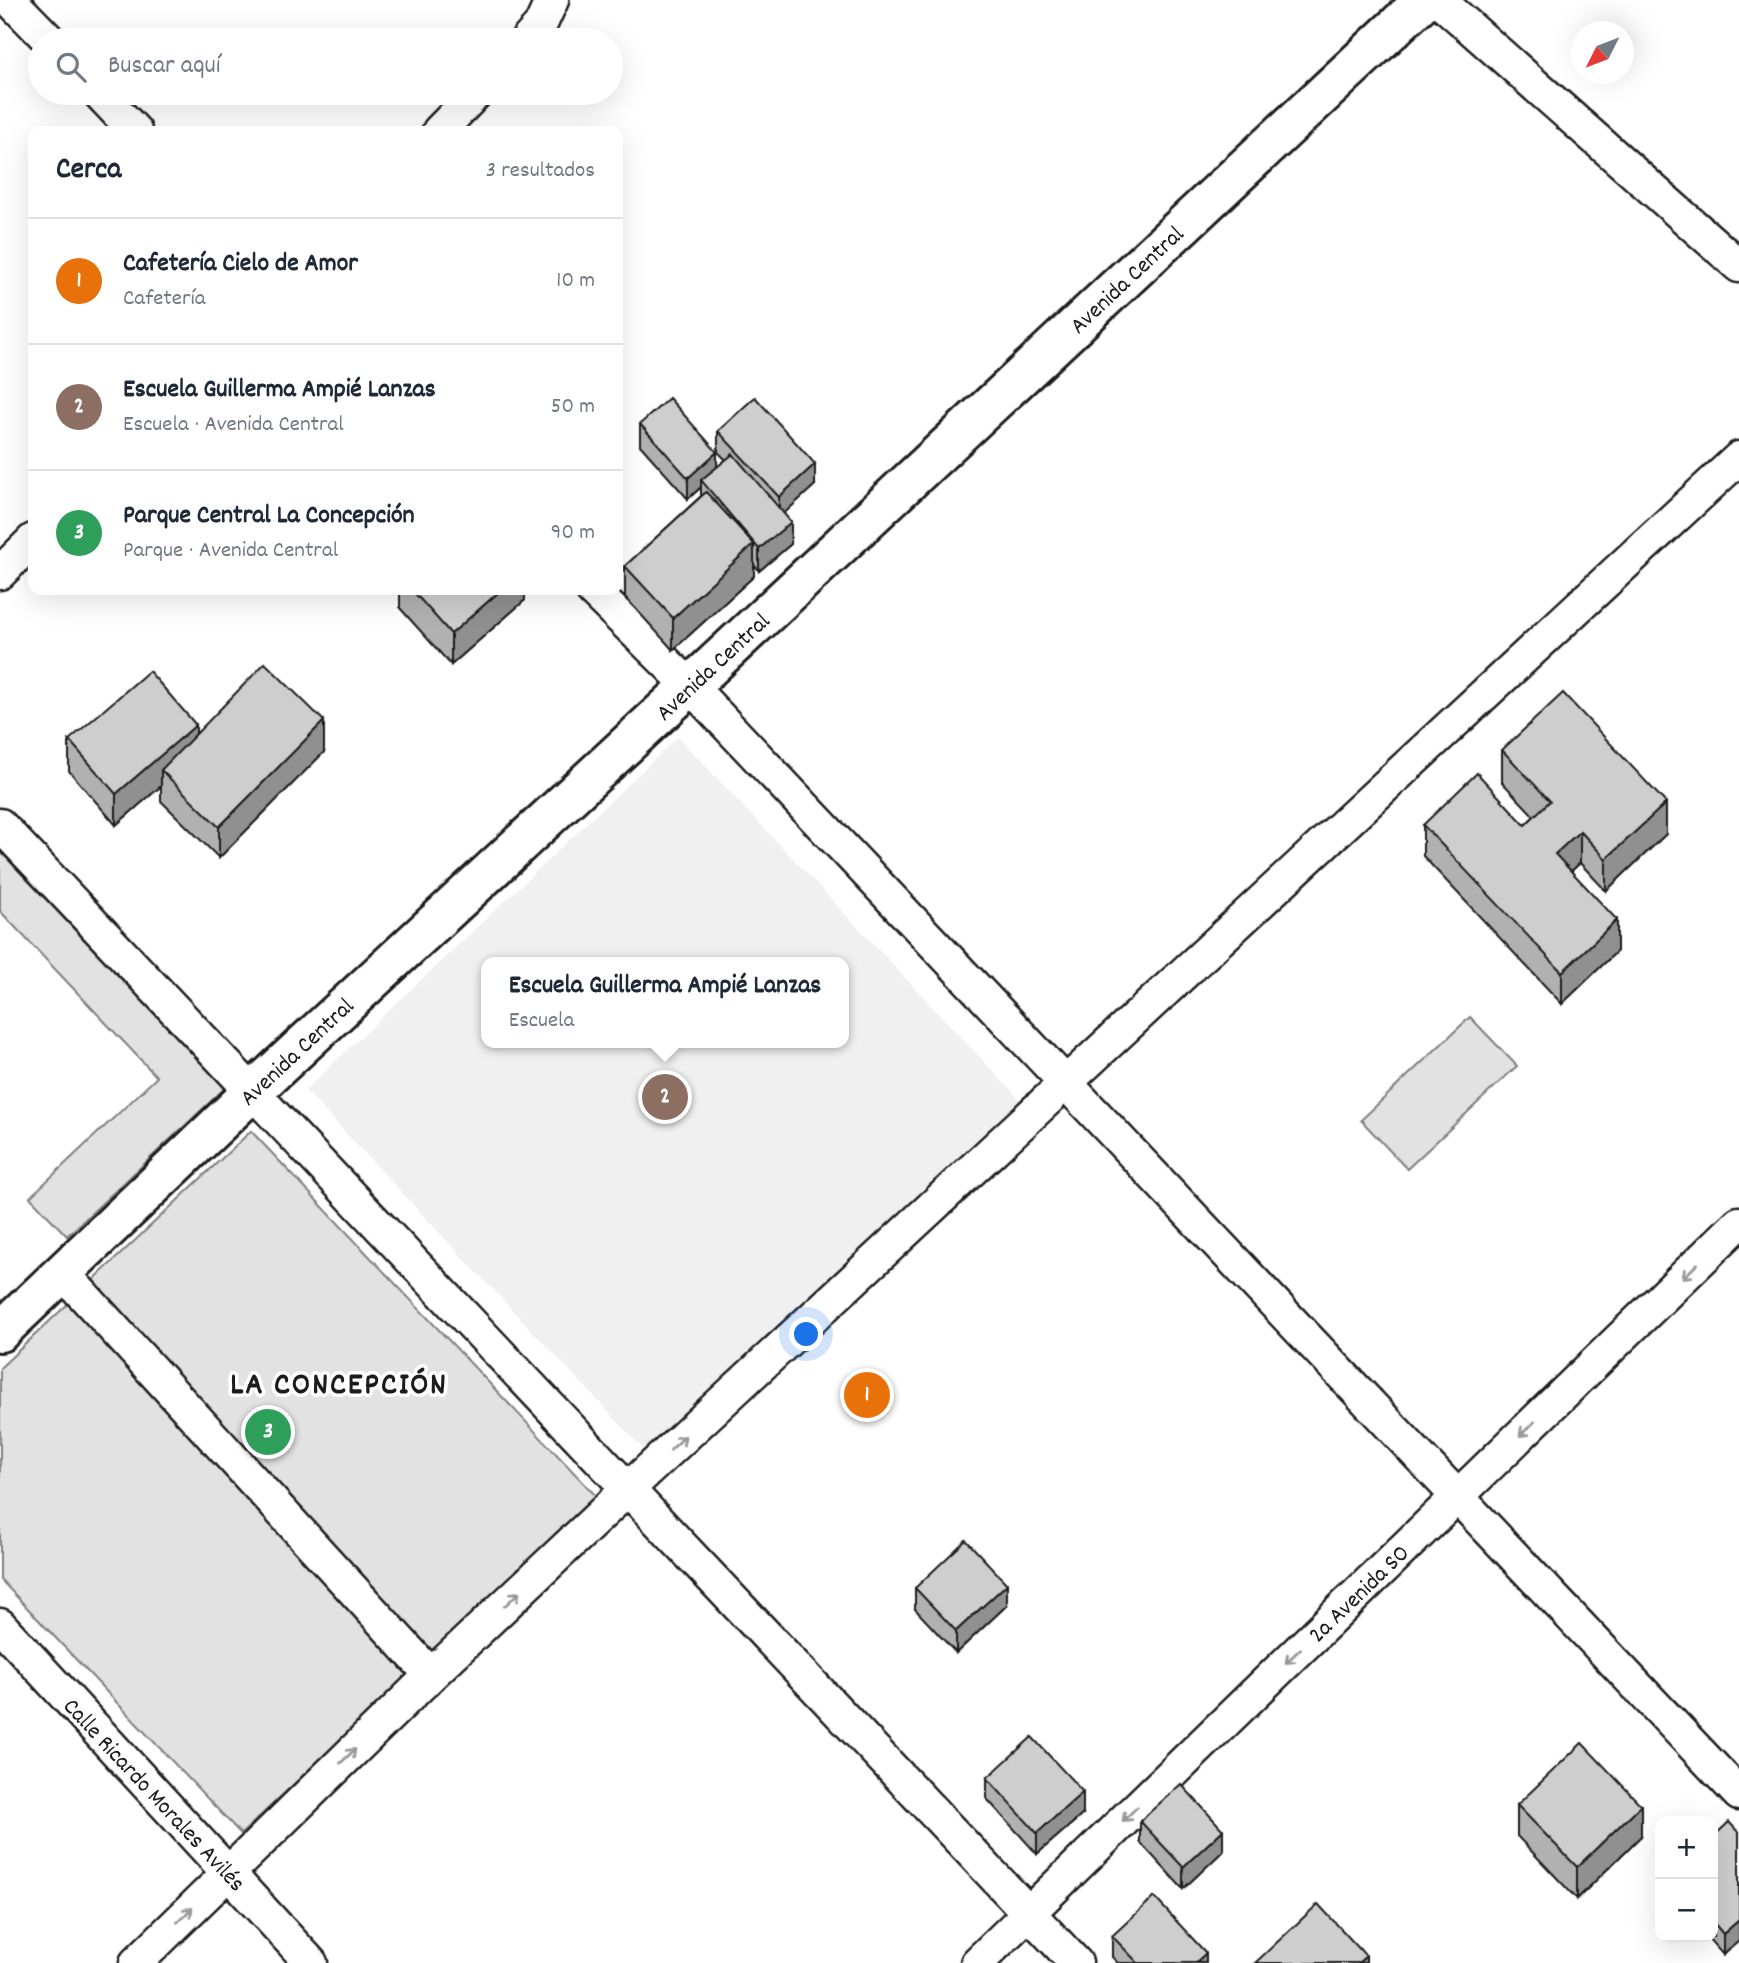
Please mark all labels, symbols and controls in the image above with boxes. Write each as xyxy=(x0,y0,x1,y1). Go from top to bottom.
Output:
north arrow xyxy=(1571,21,1634,84)
search box xyxy=(28,28,623,105)
icon: search xyxy=(52,48,90,86)
text: Buscar aquí xyxy=(108,48,220,85)
text: Cerca xyxy=(56,150,121,193)
text: 3 resultados xyxy=(486,155,595,188)
street label: Avenida Central xyxy=(1063,219,1193,343)
text: Cafetería Cielo de Amor xyxy=(123,246,358,283)
text: 1 xyxy=(76,265,82,298)
text: 10 m xyxy=(556,265,595,298)
text: Cafetería xyxy=(123,283,206,316)
text: Escuela Guillerma Ampié Lanzas xyxy=(123,372,436,409)
text: 2 xyxy=(74,391,84,424)
text: 50 m xyxy=(551,391,595,424)
text: Escuela · Avenida Central xyxy=(123,409,344,442)
text: Parque Central La Concepción xyxy=(123,498,415,535)
text: 3 xyxy=(74,517,84,550)
text: 90 m xyxy=(551,517,595,550)
text: Parque · Avenida Central xyxy=(123,535,338,568)
street label: Avenida Central xyxy=(649,606,779,730)
popup xyxy=(481,957,849,1048)
text: Escuela Guillerma Ampié Lanzas xyxy=(509,968,821,1005)
street label: Avenida Central xyxy=(233,991,363,1115)
text: Escuela xyxy=(509,1005,574,1038)
pin: 2 xyxy=(642,1071,688,1123)
one-way arrow xyxy=(1682,1262,1699,1279)
your location xyxy=(789,1317,823,1351)
district label: LA CONCEPCIÓN xyxy=(230,1364,448,1410)
pin: 1 xyxy=(844,1369,890,1421)
pin: 3 xyxy=(245,1406,291,1458)
one-way arrow xyxy=(1519,1421,1536,1438)
one-way arrow xyxy=(669,1434,686,1451)
street label: 2a Avenida SO xyxy=(1302,1538,1418,1652)
one-way arrow xyxy=(503,1590,520,1607)
one-way arrow xyxy=(1285,1647,1302,1664)
street label: Calle Ricardo Morales Avilés xyxy=(54,1691,252,1901)
one-way arrow xyxy=(339,1748,356,1765)
one-way arrow xyxy=(1122,1806,1139,1823)
map controls xyxy=(1655,1816,1718,1942)
button: + xyxy=(1655,1816,1718,1879)
button: − xyxy=(1655,1879,1718,1942)
one-way arrow xyxy=(176,1907,193,1924)

